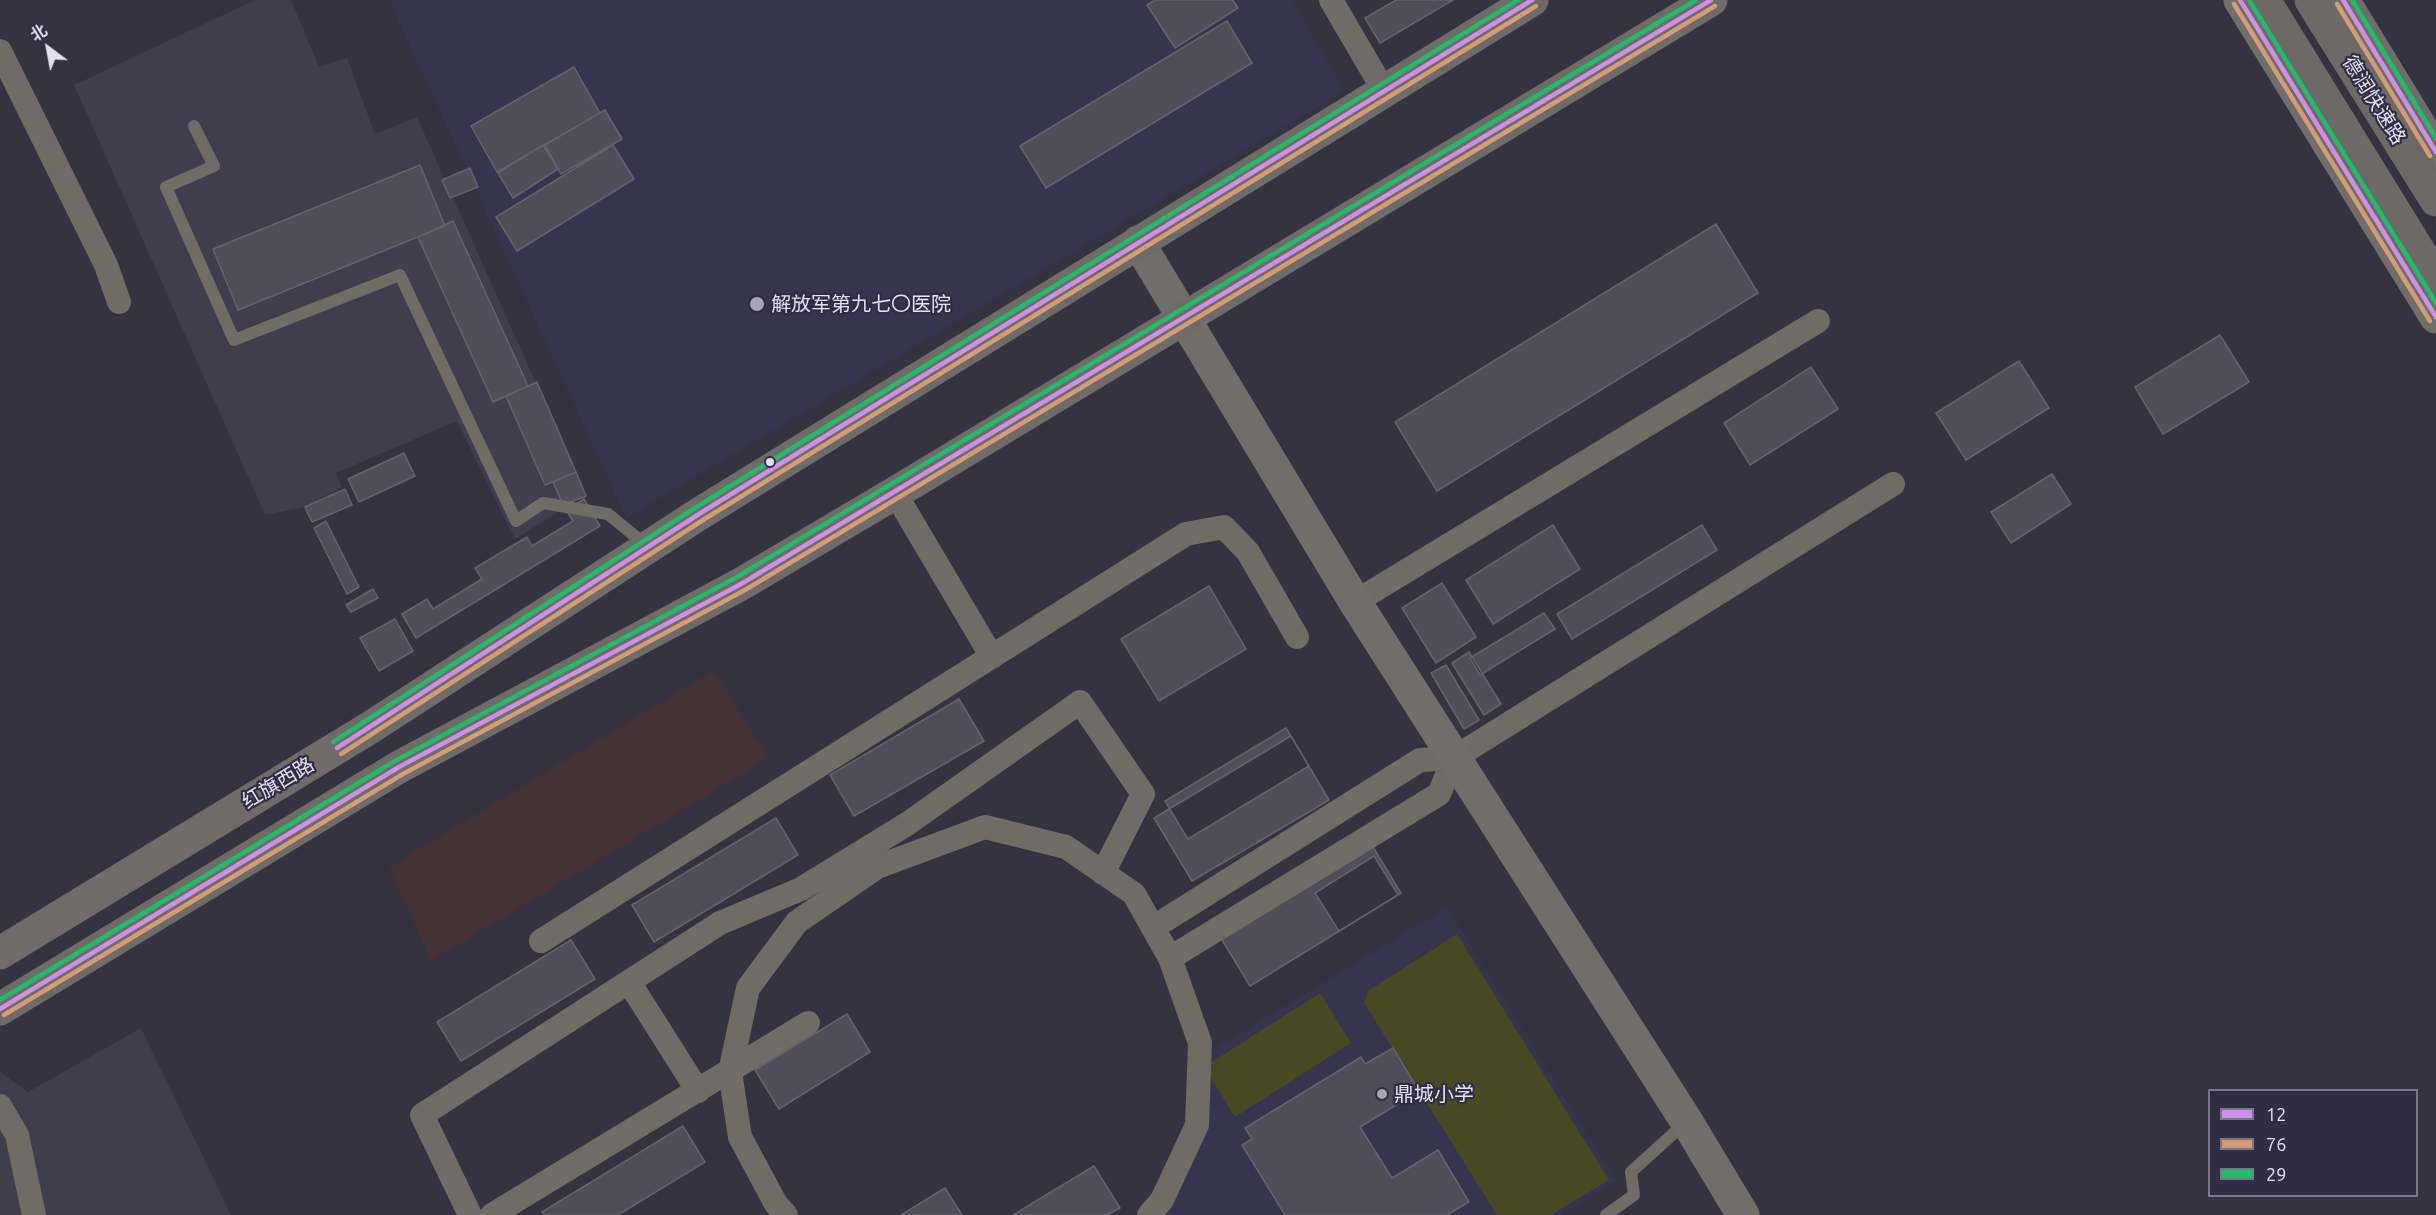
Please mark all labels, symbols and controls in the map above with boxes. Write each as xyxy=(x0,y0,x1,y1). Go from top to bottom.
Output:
north arrow xyxy=(18,18,78,78)
text: 北 xyxy=(27,21,50,45)
street label: 德润快速路 xyxy=(2337,51,2411,149)
place label: 解放军第九七〇医院 xyxy=(771,292,951,316)
marker: 解放军第九七〇医院 xyxy=(748,295,766,313)
unlabelled marker xyxy=(764,456,776,468)
street label: 红旗西路 xyxy=(238,752,318,814)
place label: 鼎城小学 xyxy=(1394,1082,1474,1106)
marker: 鼎城小学 xyxy=(1375,1087,1389,1101)
legend xyxy=(2208,1089,2418,1197)
text: 12 xyxy=(2266,1104,2286,1124)
text: 76 xyxy=(2266,1134,2286,1154)
text: 29 xyxy=(2266,1164,2286,1184)

